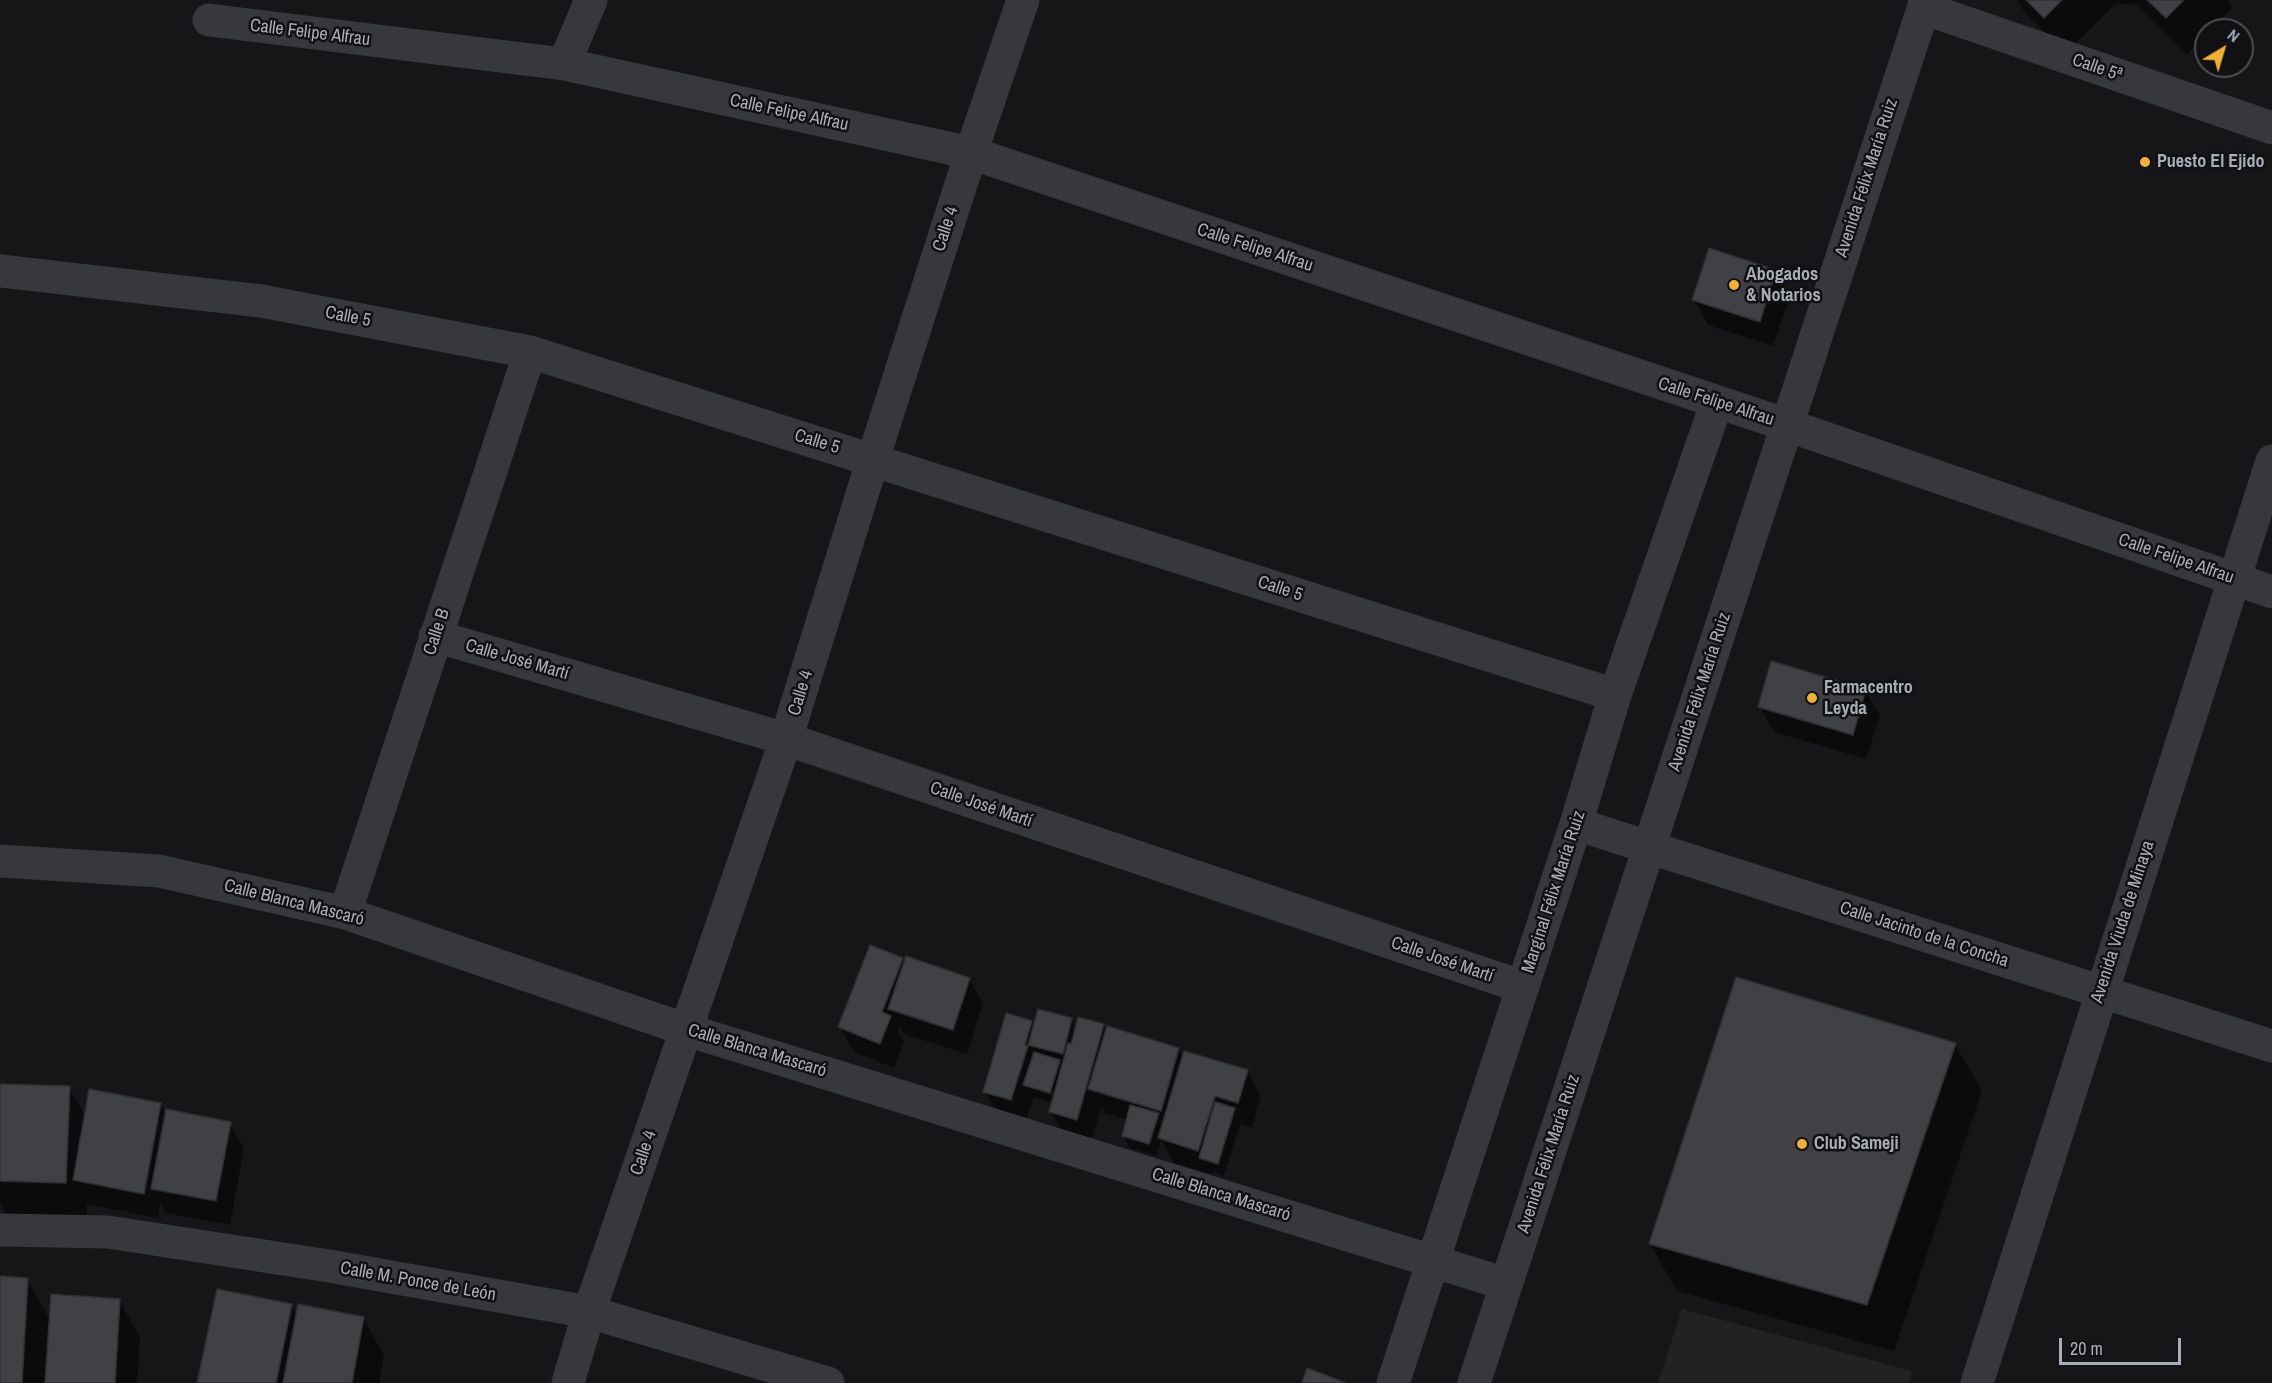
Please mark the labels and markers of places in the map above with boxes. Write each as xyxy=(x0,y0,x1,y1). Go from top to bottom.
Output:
place label: Puesto El Ejido xyxy=(2157,151,2264,173)
marker: Puesto El Ejido xyxy=(2138,155,2152,169)
place label: Abogados & Notarios xyxy=(1746,264,1821,306)
marker: Abogados & Notarios xyxy=(1727,278,1741,292)
place label: Farmacentro Leyda xyxy=(1824,677,1913,720)
marker: Farmacentro Leyda xyxy=(1805,691,1819,705)
place label: Club Sameji xyxy=(1814,1133,1898,1155)
marker: Club Sameji xyxy=(1795,1137,1809,1151)

